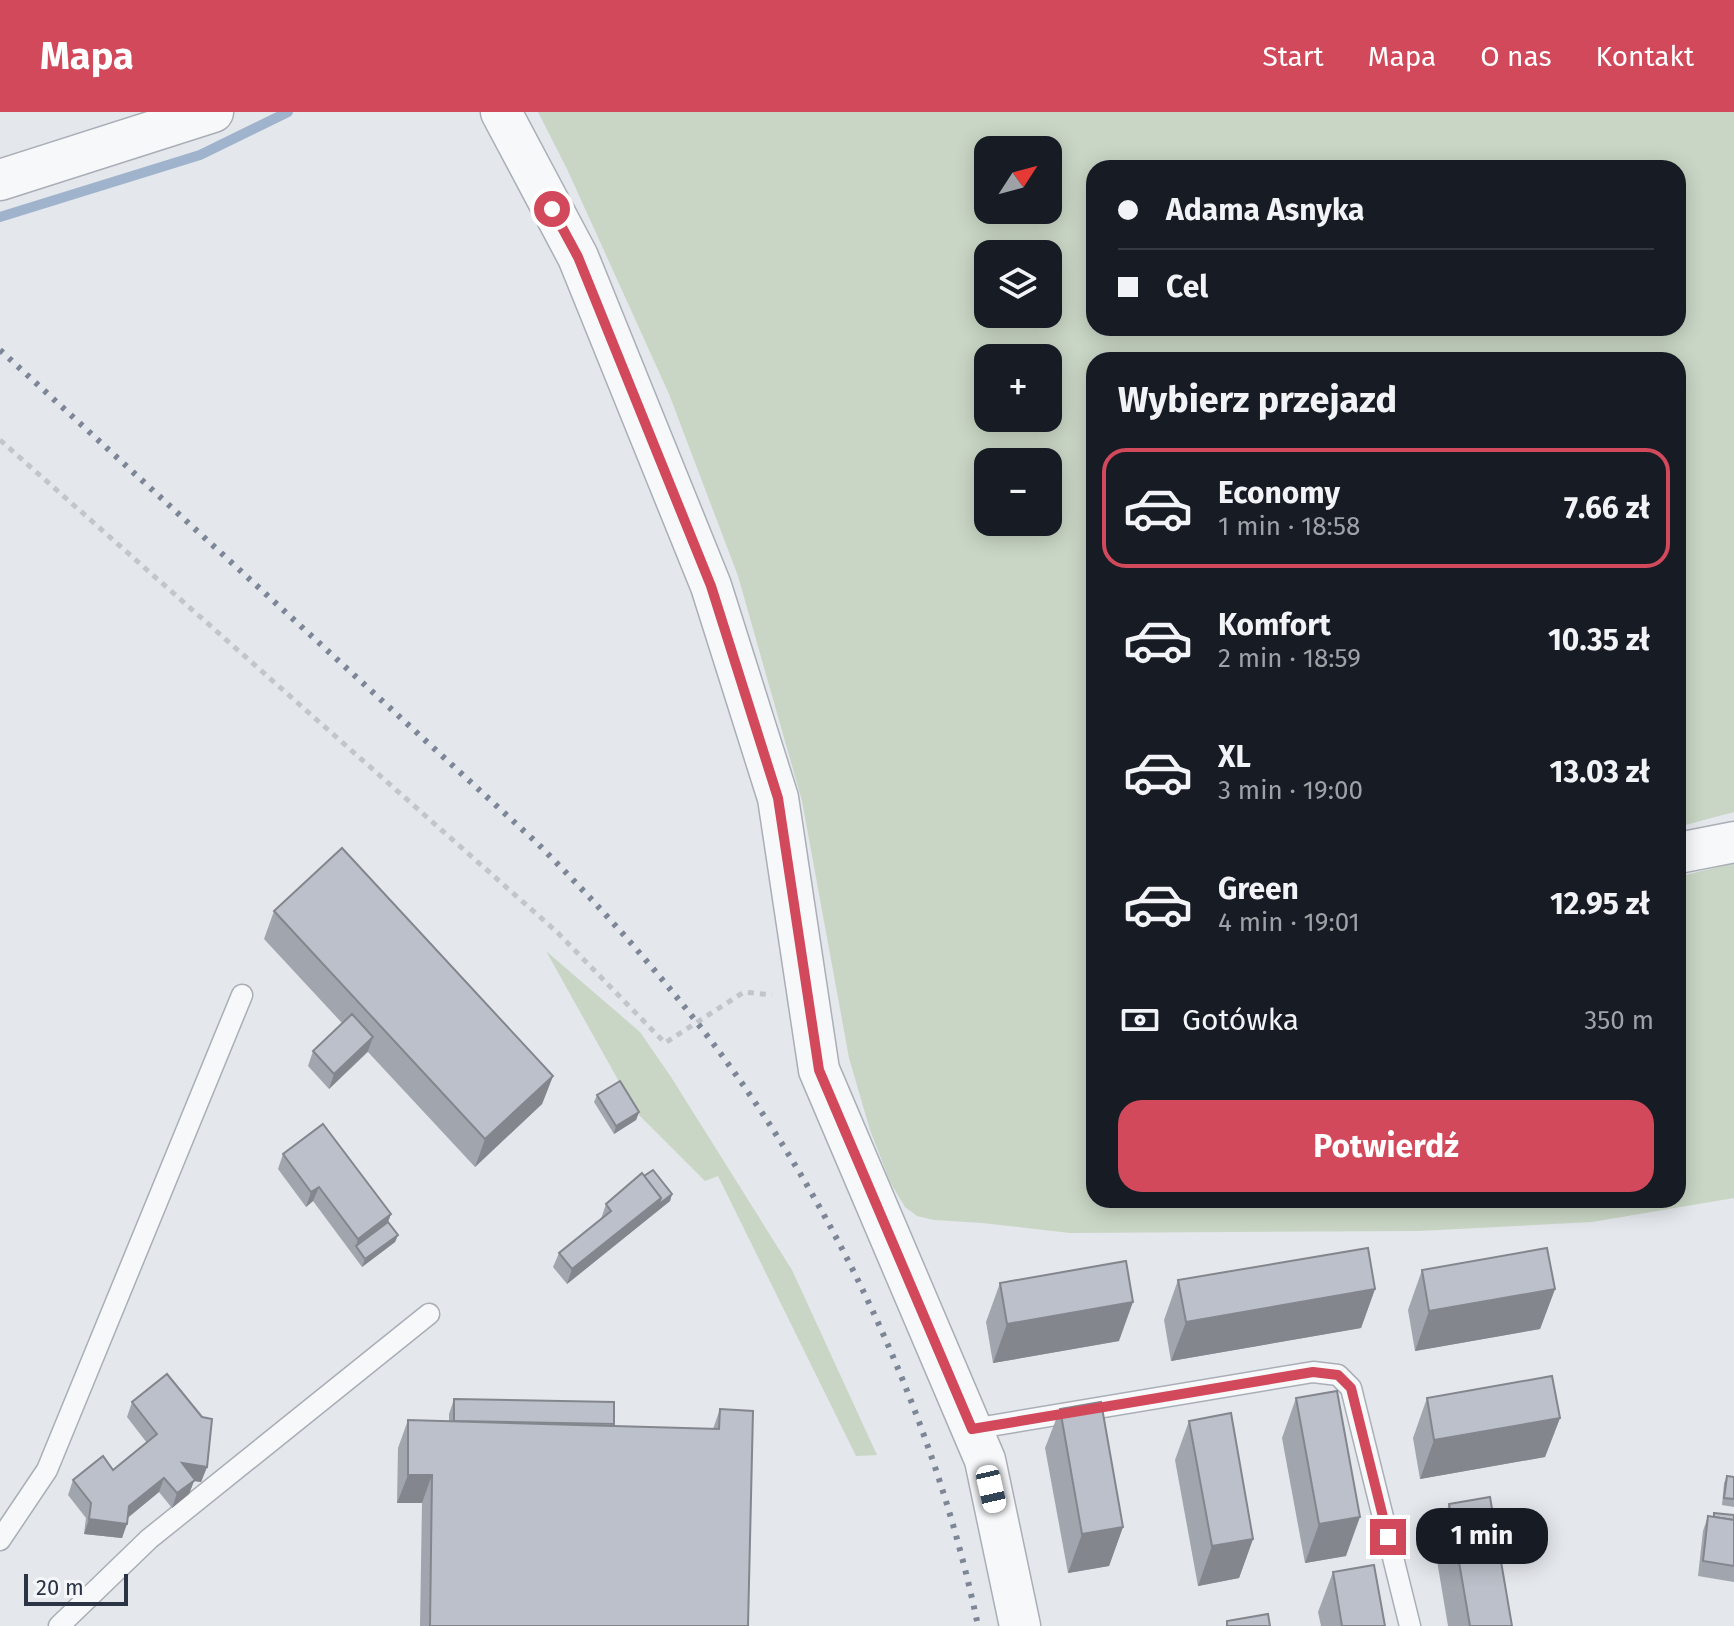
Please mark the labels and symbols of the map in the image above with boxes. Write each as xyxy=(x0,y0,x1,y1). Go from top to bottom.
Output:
north arrow xyxy=(974,136,1062,224)
route start xyxy=(534,191,570,227)
car xyxy=(974,1463,1008,1515)
callout: 1 min xyxy=(1416,1509,1548,1565)
route end xyxy=(1370,1519,1406,1555)
scale bar xyxy=(24,1570,128,1606)

